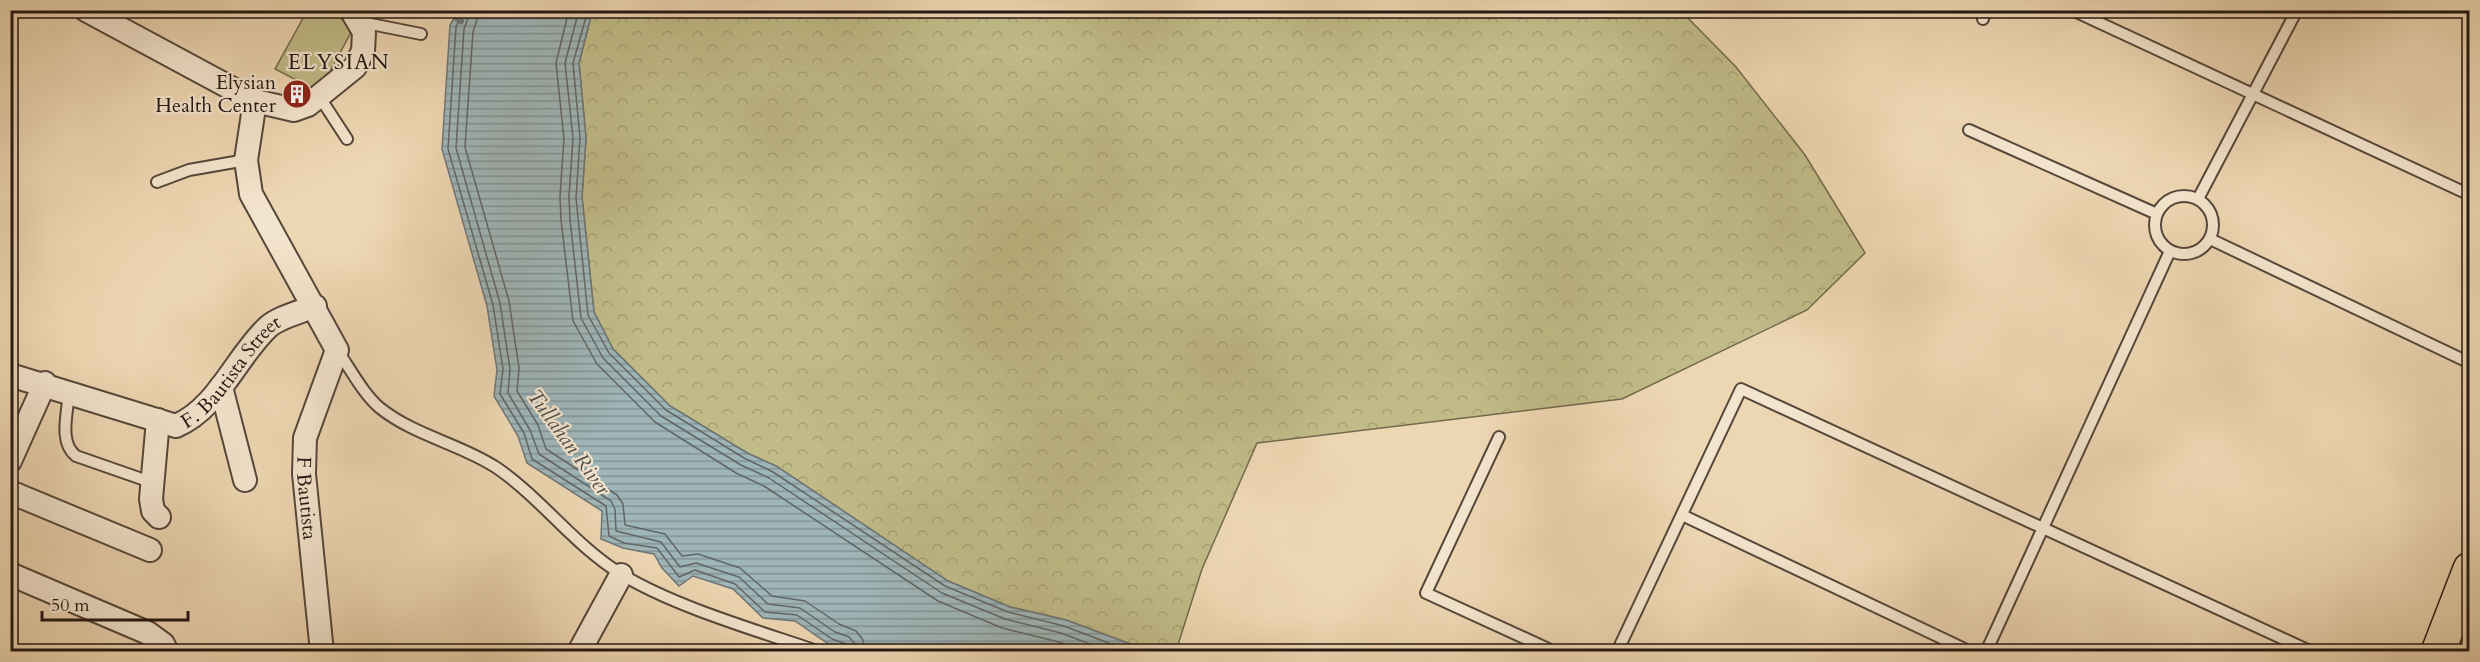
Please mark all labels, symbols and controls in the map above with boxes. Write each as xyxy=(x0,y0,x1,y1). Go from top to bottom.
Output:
district label: ELYSIAN xyxy=(288,48,390,77)
place label: Elysian Health Center xyxy=(155,69,277,119)
building icon: Elysian Health Center xyxy=(281,78,313,110)
street label: F. Bautista Street xyxy=(176,308,286,435)
water label: Tullahan River xyxy=(520,383,618,502)
street label: F Bautista xyxy=(290,456,324,541)
scale bar xyxy=(42,584,188,622)
text: 50 m xyxy=(51,593,90,618)

